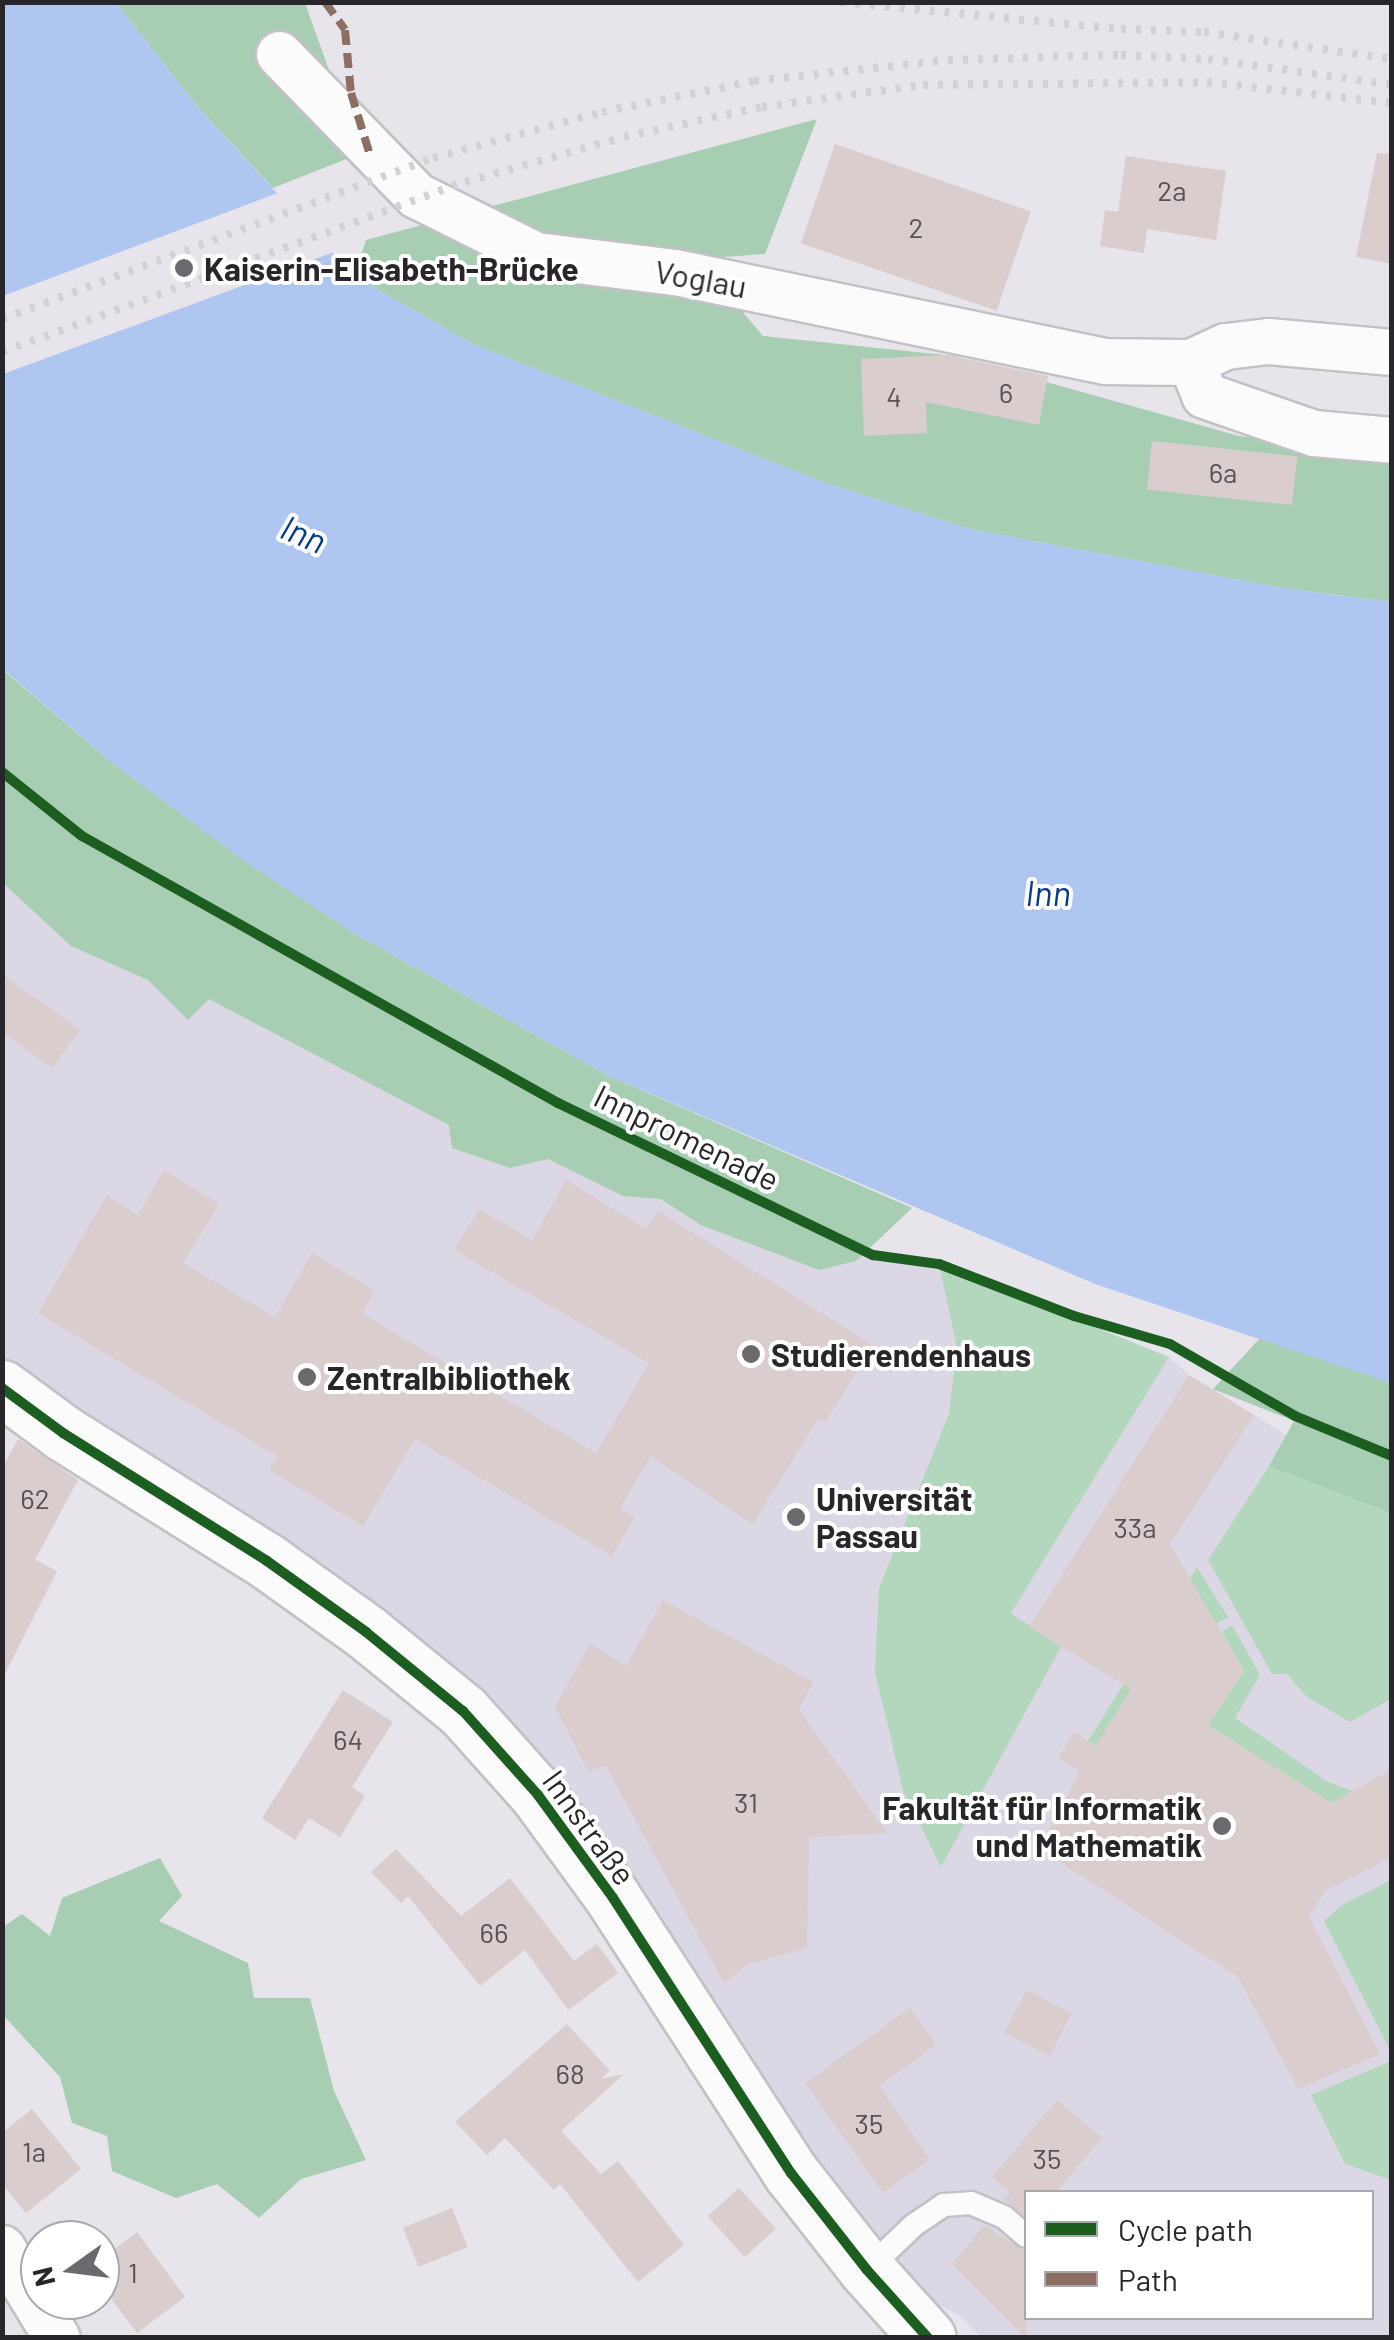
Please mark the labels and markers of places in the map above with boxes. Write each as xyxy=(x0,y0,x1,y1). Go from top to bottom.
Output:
place label: Kaiserin-Elisabeth-Brücke xyxy=(204,249,579,287)
marker: Kaiserin-Elisabeth-Brücke xyxy=(173,257,195,279)
place label: Studierendenhaus xyxy=(771,1335,1031,1373)
marker: Studierendenhaus xyxy=(740,1343,762,1365)
place label: Zentralbibliothek xyxy=(327,1358,571,1396)
marker: Zentralbibliothek xyxy=(296,1366,318,1388)
place label: Universität Passau xyxy=(816,1480,972,1555)
marker: Universität Passau xyxy=(785,1506,807,1528)
place label: Fakultät für Informatik und Mathematik xyxy=(882,1789,1202,1864)
marker: Fakultät für Informatik und Mathematik xyxy=(1211,1815,1233,1837)

